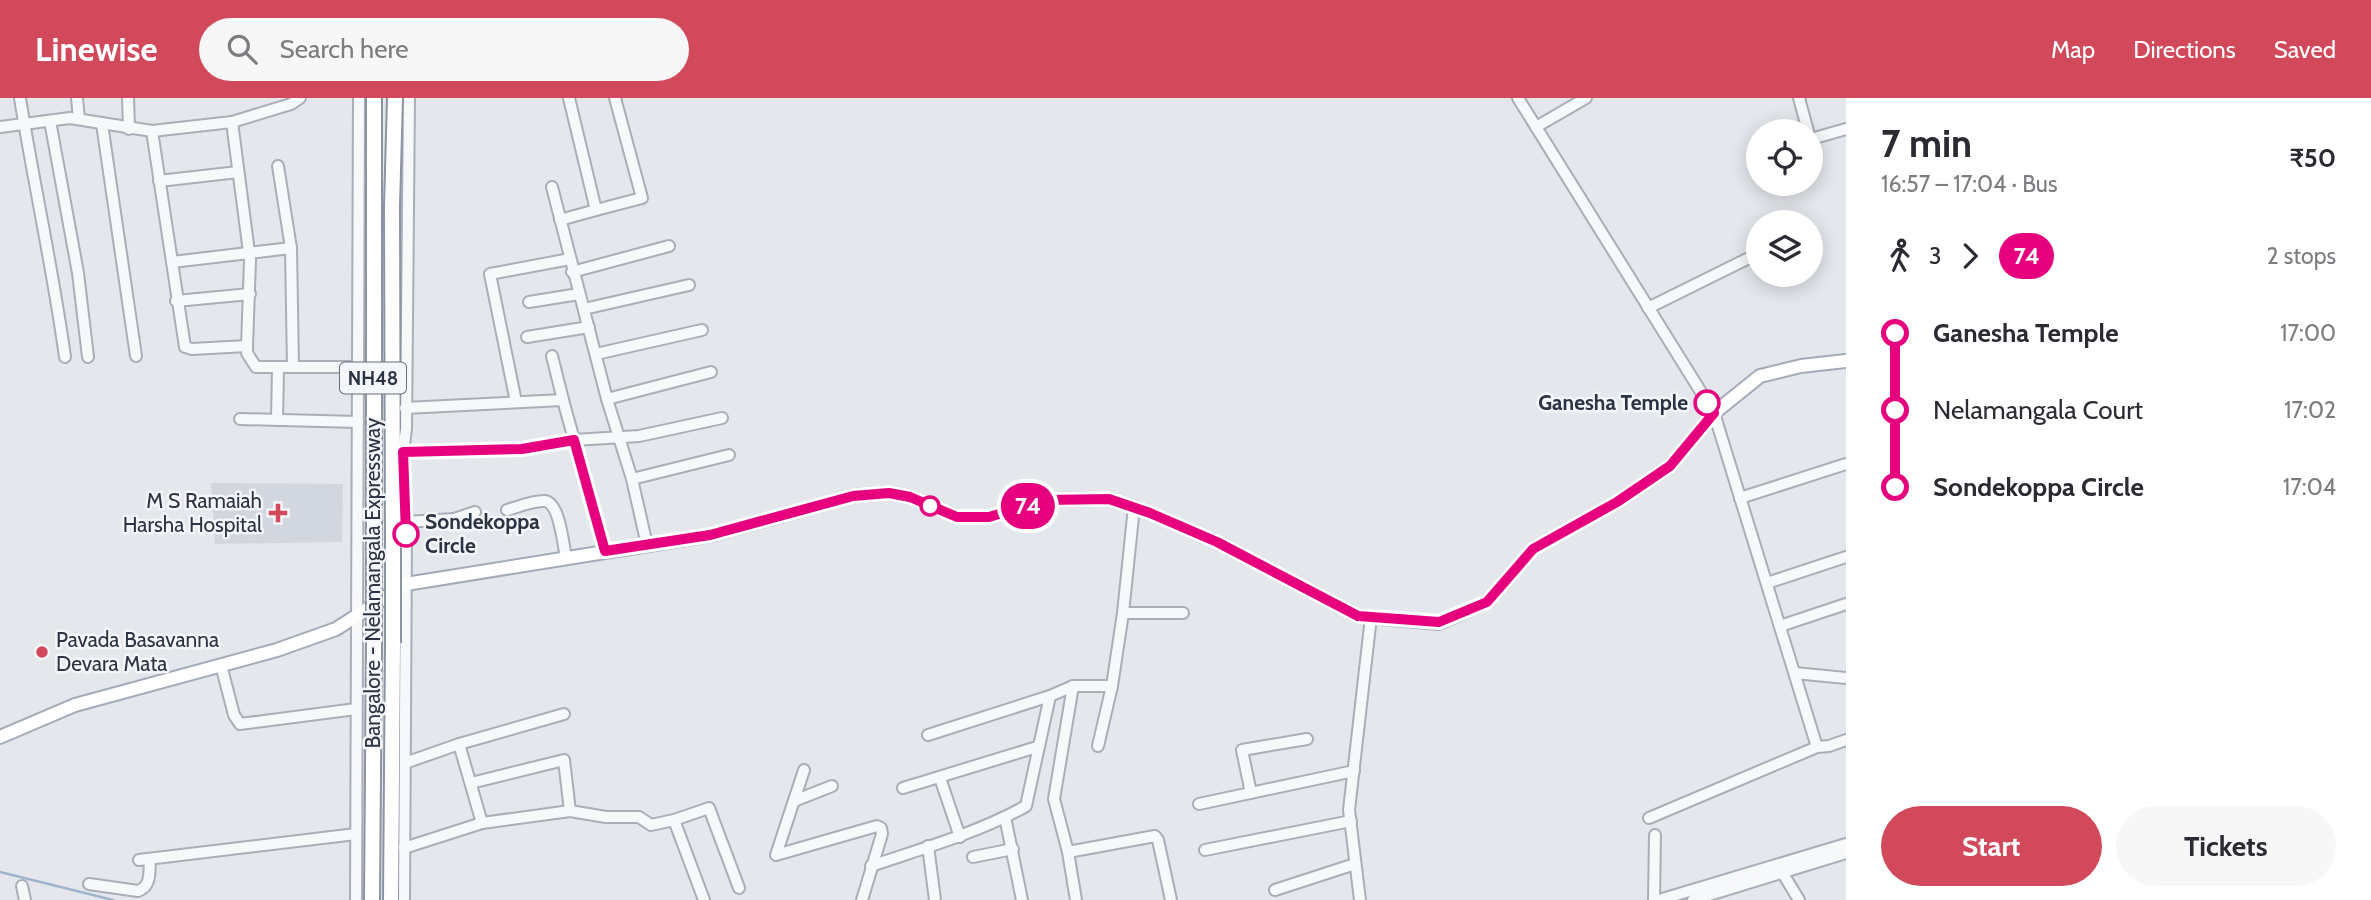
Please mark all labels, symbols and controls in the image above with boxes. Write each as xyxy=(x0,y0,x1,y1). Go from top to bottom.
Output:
search box xyxy=(199,18,689,81)
text: Linewise xyxy=(35,29,157,69)
icon: search xyxy=(223,30,261,68)
text: Search here xyxy=(279,33,409,65)
text: Map xyxy=(2051,35,2095,64)
text: Directions xyxy=(2133,35,2236,64)
text: Saved xyxy=(2274,35,2336,64)
map controls xyxy=(1746,119,1823,287)
button: locate xyxy=(1746,119,1823,196)
text: 7 min xyxy=(1881,120,1972,167)
text: ₹50 xyxy=(2290,142,2336,174)
text: 16:57 – 17:04 · Bus xyxy=(1881,170,2057,198)
button: layers xyxy=(1746,210,1823,287)
icon: walk xyxy=(1881,237,1919,275)
icon: forward xyxy=(1951,237,1989,275)
text: 74 xyxy=(2013,241,2040,270)
text: 3 xyxy=(1929,242,1941,270)
text: 2 stops xyxy=(2267,242,2336,270)
text: Ganesha Temple xyxy=(1933,317,2119,349)
text: 17:00 xyxy=(2280,319,2336,347)
road number: NH48 xyxy=(340,362,406,394)
place label: Ganesha Temple xyxy=(1538,390,1688,415)
marker: Ganesha Temple xyxy=(1694,390,1720,416)
text: Nelamangala Court xyxy=(1933,394,2143,426)
text: 17:02 xyxy=(2284,396,2336,424)
street label: Bangalore - Nelamangala Expressway xyxy=(360,417,385,748)
text: Sondekoppa Circle xyxy=(1933,471,2144,503)
text: 17:04 xyxy=(2283,473,2336,501)
line badge: 74 xyxy=(996,483,1060,529)
place label: M S Ramaiah Harsha Hospital xyxy=(123,488,262,537)
text: 74 xyxy=(1015,491,1041,520)
unlabelled marker xyxy=(920,496,940,516)
marker: M S Ramaiah Harsha Hospital xyxy=(268,503,288,523)
place label: Sondekoppa Circle xyxy=(425,509,540,558)
marker: Sondekoppa Circle xyxy=(393,521,419,547)
place label: Pavada Basavanna Devara Mata xyxy=(56,627,219,676)
marker: Pavada Basavanna Devara Mata xyxy=(34,644,50,660)
button: Start xyxy=(1881,806,2102,886)
button: Tickets xyxy=(2116,806,2336,886)

